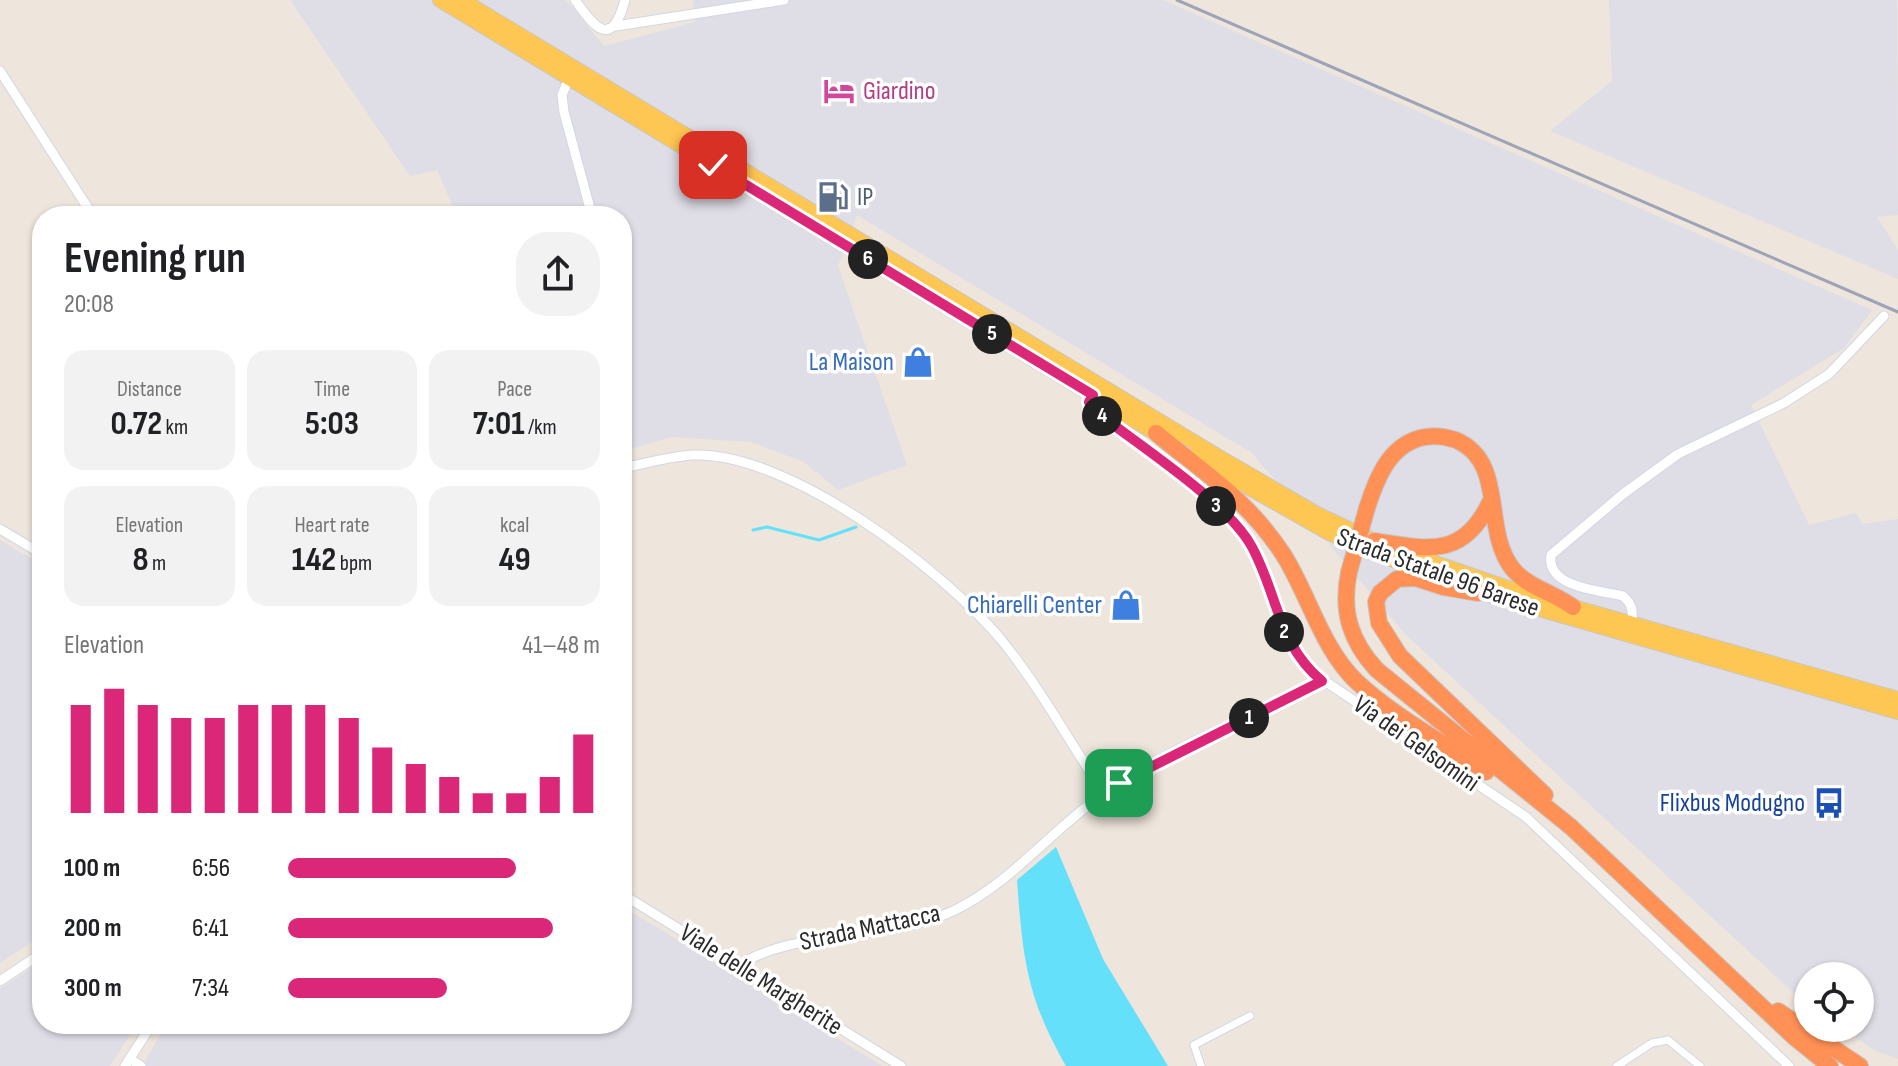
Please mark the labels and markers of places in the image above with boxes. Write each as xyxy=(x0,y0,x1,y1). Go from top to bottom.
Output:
hotel icon: Giardino xyxy=(822,74,856,108)
place label: Giardino xyxy=(863,76,936,107)
pin xyxy=(679,131,747,199)
fuel station icon: IP xyxy=(816,180,850,214)
place label: IP xyxy=(857,182,873,213)
pin: 6 xyxy=(848,239,888,279)
pin: 5 xyxy=(972,314,1012,354)
shop icon: La Maison xyxy=(901,345,935,379)
place label: La Maison xyxy=(809,347,894,378)
pin: 4 xyxy=(1082,396,1122,436)
pin: 3 xyxy=(1196,486,1236,526)
shop icon: Chiarelli Center xyxy=(1109,588,1143,622)
place label: Chiarelli Center xyxy=(967,590,1103,621)
pin: 2 xyxy=(1264,612,1304,652)
pin: 1 xyxy=(1229,698,1269,738)
pin xyxy=(1085,749,1153,817)
bus stop icon: Flixbus Modugno xyxy=(1812,786,1846,820)
place label: Flixbus Modugno xyxy=(1660,788,1805,819)

